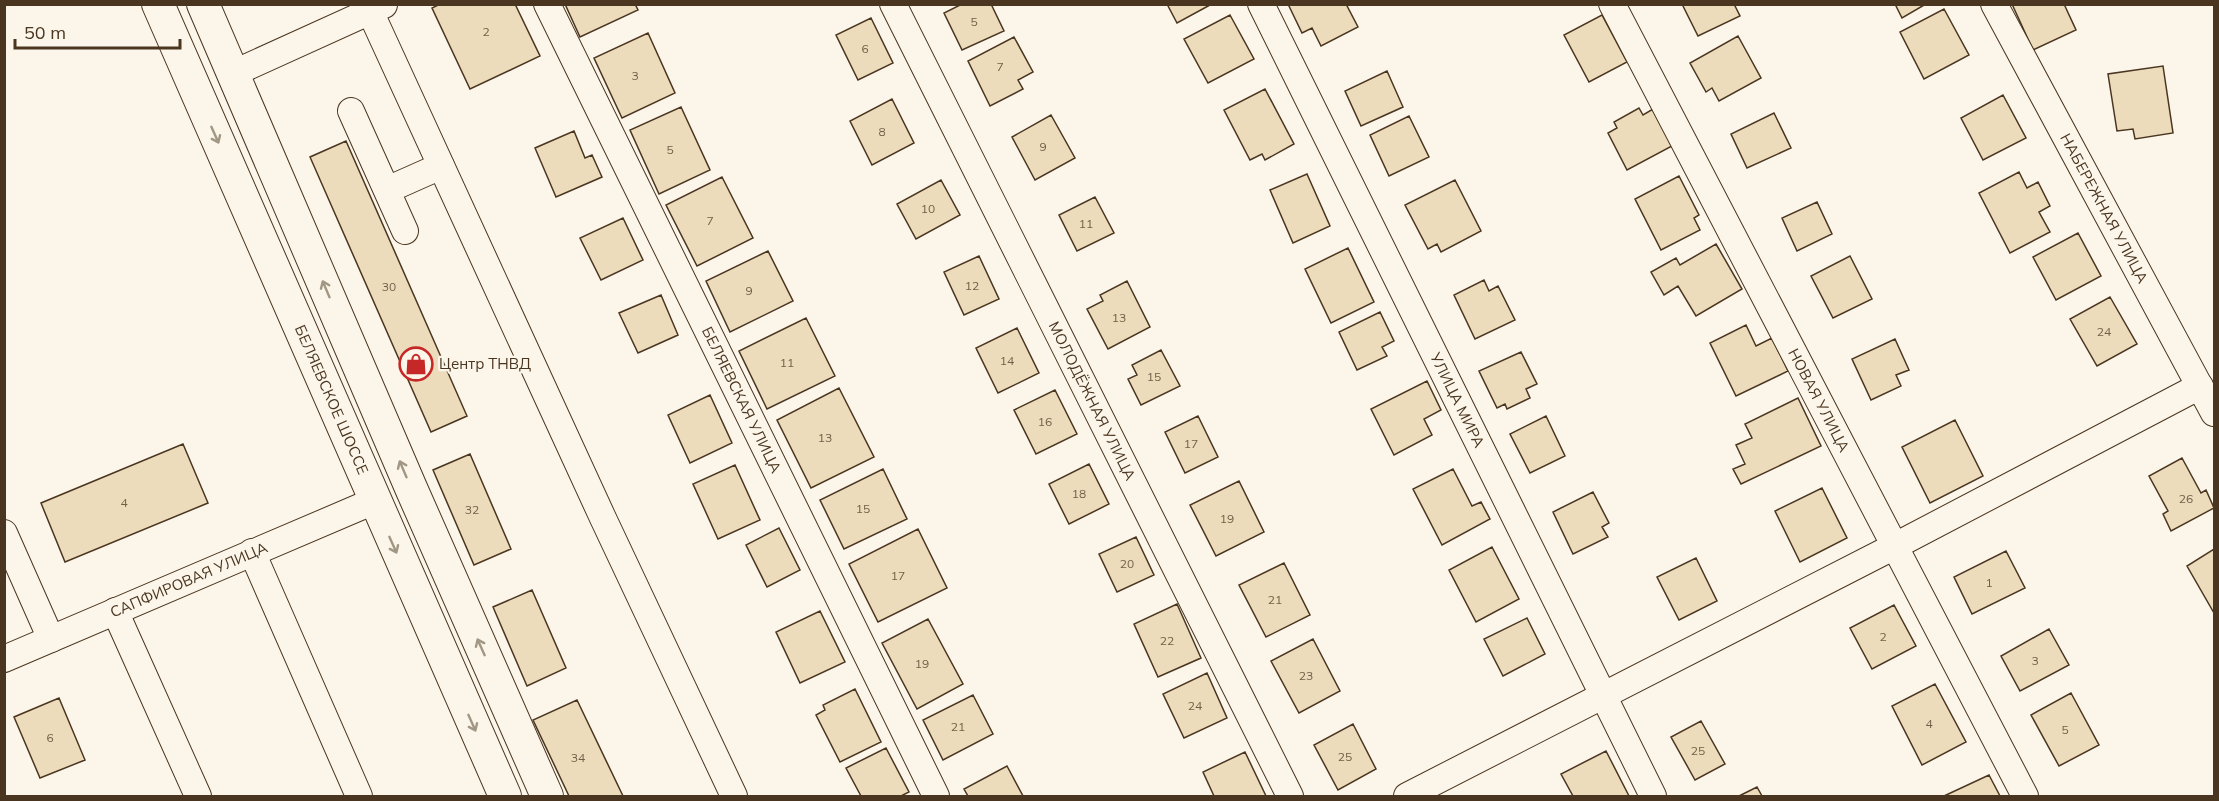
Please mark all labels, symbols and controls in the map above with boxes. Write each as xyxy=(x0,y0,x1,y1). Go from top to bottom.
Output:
scale bar xyxy=(15,12,180,50)
house number: 5 xyxy=(970,14,978,29)
text: 50 m xyxy=(24,21,66,44)
house number: 2 xyxy=(482,24,490,39)
house number: 6 xyxy=(861,41,869,56)
house number: 7 xyxy=(996,59,1004,74)
house number: 3 xyxy=(631,68,639,83)
house number: 8 xyxy=(878,124,886,139)
one-way arrow xyxy=(210,125,221,144)
street label: НАБЕРЕЖНАЯ УЛИЦА xyxy=(2056,130,2152,286)
house number: 9 xyxy=(1039,139,1047,154)
house number: 5 xyxy=(666,142,674,157)
house number: 10 xyxy=(921,201,935,216)
house number: 7 xyxy=(706,213,714,228)
house number: 11 xyxy=(1079,216,1093,231)
house number: 12 xyxy=(965,278,979,293)
house number: 30 xyxy=(382,279,396,294)
one-way arrow xyxy=(320,281,331,299)
house number: 9 xyxy=(745,283,753,298)
house number: 13 xyxy=(1112,310,1126,325)
street label: МОЛОДЁЖНАЯ УЛИЦА xyxy=(1045,318,1140,483)
street label: БЕЛЯЕВСКОЕ ШОССЕ xyxy=(291,322,373,477)
street label: БЕЛЯЕВСКАЯ УЛИЦА xyxy=(698,323,786,476)
house number: 24 xyxy=(2097,324,2111,339)
street label: НОВАЯ УЛИЦА xyxy=(1784,345,1854,455)
shop icon: Центр ТНВД xyxy=(398,346,434,382)
street label: УЛИЦА МИРА xyxy=(1426,348,1489,450)
house number: 14 xyxy=(1000,353,1014,368)
place label: Центр ТНВД xyxy=(439,354,531,373)
house number: 11 xyxy=(780,355,794,370)
house number: 15 xyxy=(1147,369,1161,384)
house number: 16 xyxy=(1038,414,1052,429)
house number: 13 xyxy=(818,430,832,445)
house number: 17 xyxy=(1184,436,1198,451)
one-way arrow xyxy=(396,460,408,478)
house number: 18 xyxy=(1072,486,1086,501)
house number: 26 xyxy=(2179,491,2193,506)
house number: 4 xyxy=(120,495,128,510)
house number: 15 xyxy=(856,501,870,516)
house number: 32 xyxy=(465,502,479,517)
house number: 19 xyxy=(1220,511,1234,526)
one-way arrow xyxy=(389,536,400,554)
street label: САПФИРОВАЯ УЛИЦА xyxy=(107,538,270,622)
house number: 20 xyxy=(1120,556,1134,571)
house number: 17 xyxy=(891,568,905,583)
house number: 1 xyxy=(1985,575,1993,590)
house number: 21 xyxy=(1268,592,1282,607)
house number: 2 xyxy=(1879,629,1887,644)
house number: 22 xyxy=(1160,633,1174,648)
one-way arrow xyxy=(475,638,486,657)
house number: 3 xyxy=(2031,653,2039,668)
house number: 19 xyxy=(915,656,929,671)
house number: 23 xyxy=(1299,668,1313,683)
house number: 24 xyxy=(1188,698,1202,713)
one-way arrow xyxy=(467,714,479,732)
house number: 4 xyxy=(1925,716,1933,731)
house number: 21 xyxy=(951,719,965,734)
house number: 5 xyxy=(2061,722,2069,737)
house number: 6 xyxy=(46,730,54,745)
house number: 25 xyxy=(1691,743,1705,758)
house number: 25 xyxy=(1338,749,1352,764)
house number: 34 xyxy=(571,750,585,765)

